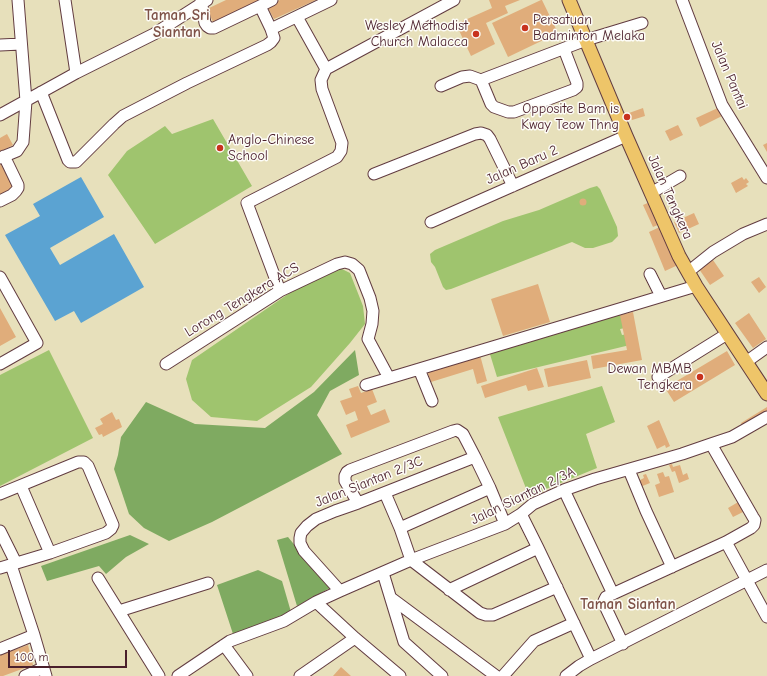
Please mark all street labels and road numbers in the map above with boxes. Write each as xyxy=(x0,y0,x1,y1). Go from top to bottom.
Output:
street label: Jalan Pantai xyxy=(707,38,751,112)
street label: Jalan Baru 2 xyxy=(483,142,561,188)
street label: Jalan Tengkera xyxy=(644,152,696,242)
street label: Lorong Tengkera ACS xyxy=(182,259,302,341)
street label: Jalan Siantan 2/3C xyxy=(313,453,425,511)
street label: Jalan Siantan 2/3A xyxy=(468,463,578,529)

